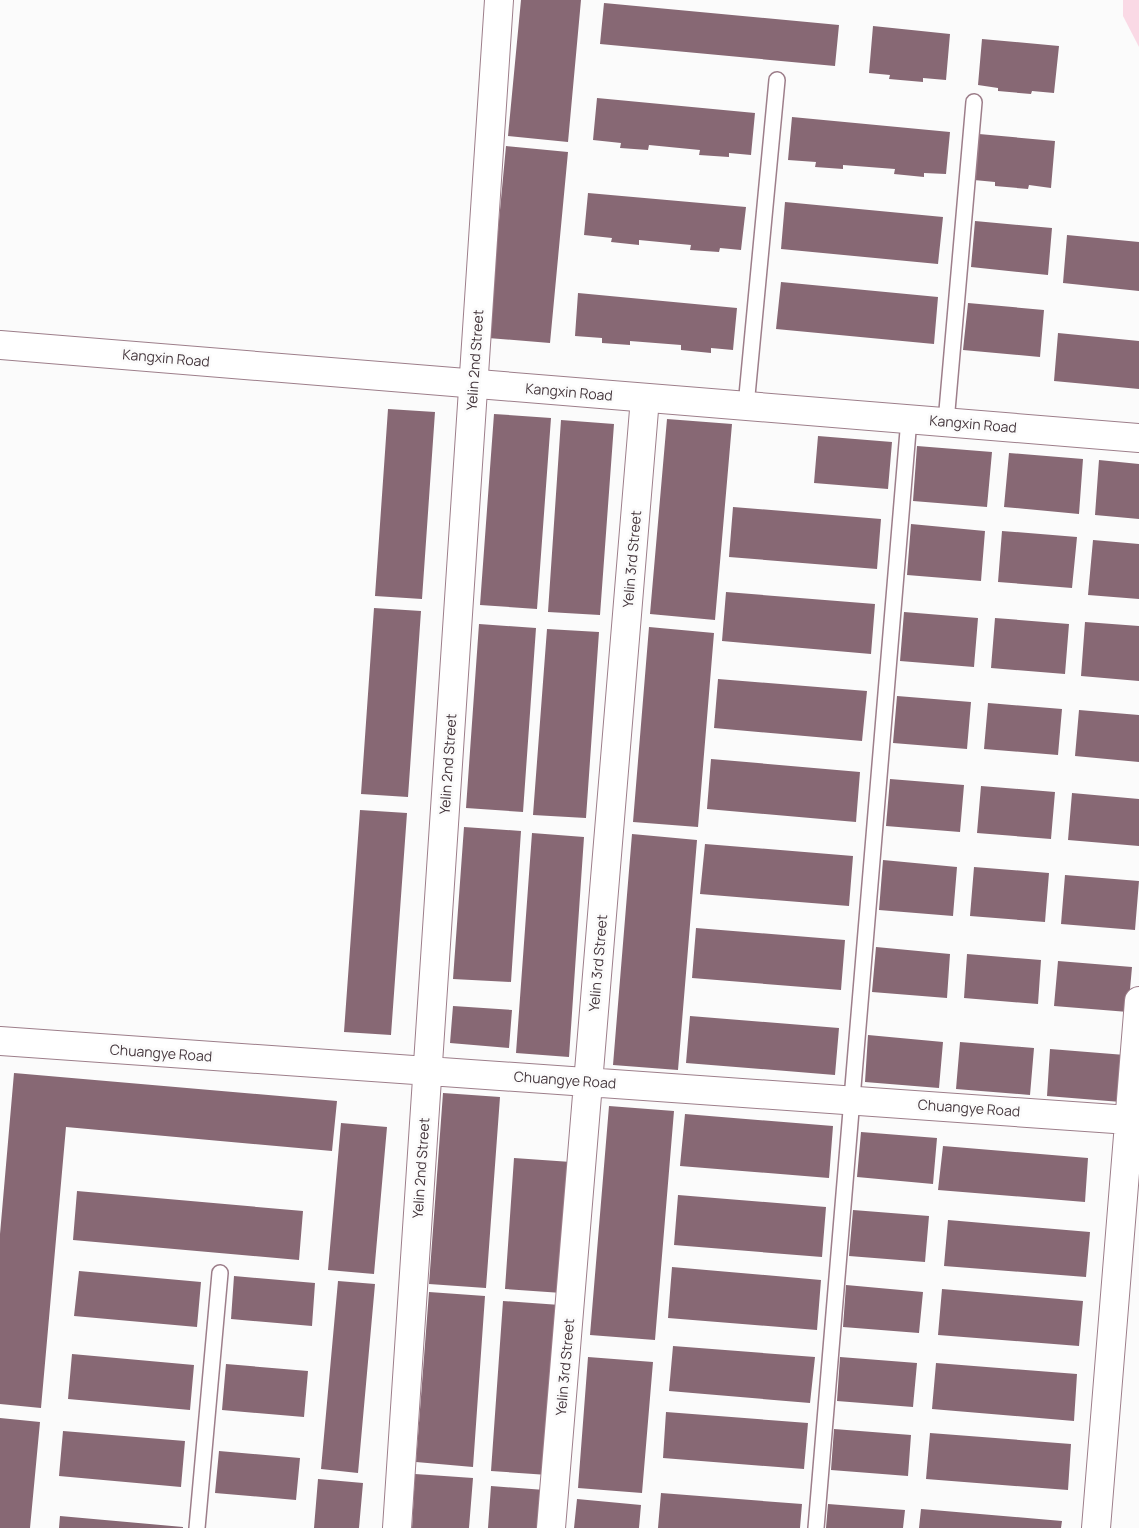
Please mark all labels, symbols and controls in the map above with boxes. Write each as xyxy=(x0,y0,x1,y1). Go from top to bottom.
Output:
street label: Yelin 2nd Street xyxy=(462,309,488,411)
street label: Kangxin Road xyxy=(122,344,211,371)
street label: Kangxin Road xyxy=(525,378,614,405)
street label: Kangxin Road xyxy=(929,410,1018,437)
street label: Yelin 3rd Street xyxy=(618,509,645,608)
street label: Yelin 2nd Street xyxy=(435,713,461,815)
street label: Yelin 3rd Street xyxy=(584,913,611,1012)
street label: Chuangye Road xyxy=(109,1039,213,1066)
street label: Chuangye Road xyxy=(513,1066,617,1093)
street label: Chuangye Road xyxy=(917,1094,1021,1121)
street label: Yelin 2nd Street xyxy=(408,1117,434,1219)
street label: Yelin 3rd Street xyxy=(551,1317,578,1416)

